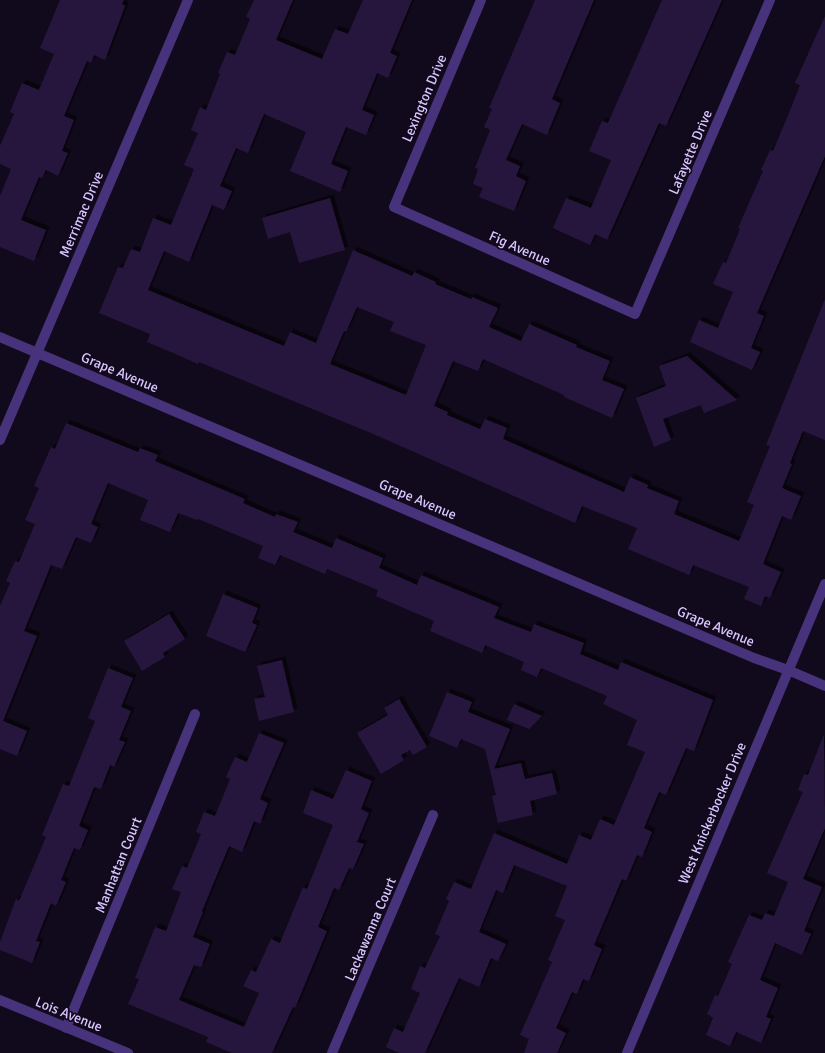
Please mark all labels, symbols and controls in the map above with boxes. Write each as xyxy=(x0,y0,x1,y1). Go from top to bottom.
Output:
street label: Lexington Drive xyxy=(398,52,451,144)
street label: Lafayette Drive xyxy=(665,107,716,197)
street label: Merrimac Drive xyxy=(56,169,107,260)
street label: Fig Avenue xyxy=(486,227,553,270)
street label: Grape Avenue xyxy=(79,349,161,396)
street label: Grape Avenue xyxy=(377,476,459,523)
street label: Grape Avenue xyxy=(675,603,757,650)
street label: West Knickerbocker Drive xyxy=(675,740,750,887)
street label: Manhattan Court xyxy=(92,815,145,916)
street label: Lackawanna Court xyxy=(341,875,400,984)
street label: Lois Avenue xyxy=(33,993,105,1036)

